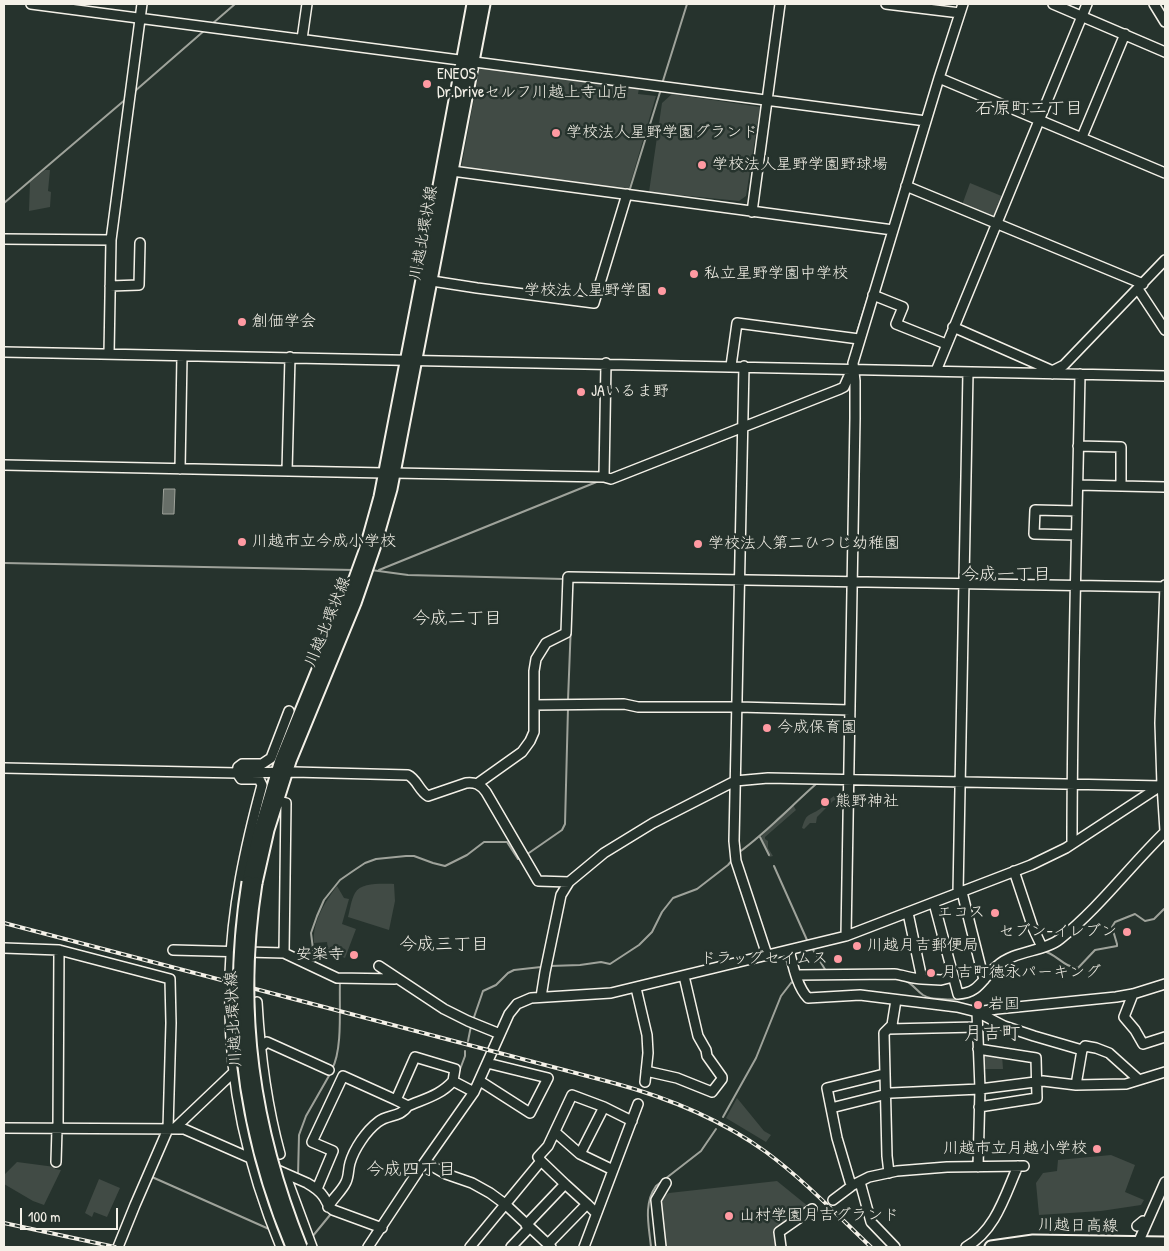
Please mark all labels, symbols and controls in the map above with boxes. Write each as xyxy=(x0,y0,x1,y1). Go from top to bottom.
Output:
place label: ENEOS Dr.Driveセルフ川越上寺山店 xyxy=(437,65,628,103)
marker: ENEOS Dr.Driveセルフ川越上寺山店 xyxy=(421,78,433,90)
district label: 石原町二丁目 xyxy=(975,98,1083,120)
place label: 学校法人星野学園グランド xyxy=(566,123,758,143)
marker: 学校法人星野学園グランド xyxy=(550,127,562,139)
place label: 学校法人星野学園野球場 xyxy=(712,155,888,175)
marker: 学校法人星野学園野球場 xyxy=(696,159,708,171)
street label: 川越北環状線 xyxy=(406,184,442,282)
place label: 私立星野学園中学校 xyxy=(704,264,848,284)
marker: 私立星野学園中学校 xyxy=(688,268,700,280)
place label: 学校法人星野学園 xyxy=(524,281,652,301)
marker: 学校法人星野学園 xyxy=(656,285,668,297)
place label: 創価学会 xyxy=(252,312,316,332)
marker: 創価学会 xyxy=(236,316,248,328)
place label: JAいるま野 xyxy=(591,382,669,402)
marker: JAいるま野 xyxy=(575,386,587,398)
place label: 川越市立今成小学校 xyxy=(252,532,396,552)
place label: 学校法人第二ひつじ幼稚園 xyxy=(708,534,900,554)
marker: 川越市立今成小学校 xyxy=(236,536,248,548)
marker: 学校法人第二ひつじ幼稚園 xyxy=(692,538,704,550)
district label: 今成一丁目 xyxy=(961,564,1051,586)
street label: 川越北環状線 xyxy=(301,574,355,670)
district label: 今成二丁目 xyxy=(412,608,502,630)
place label: 今成保育園 xyxy=(777,718,857,738)
marker: 今成保育園 xyxy=(761,722,773,734)
place label: 熊野神社 xyxy=(835,792,899,812)
marker: 熊野神社 xyxy=(819,796,831,808)
place label: エコス xyxy=(937,903,985,923)
marker: エコス xyxy=(989,907,1001,919)
place label: セブン-イレブン xyxy=(999,922,1117,942)
marker: セブン-イレブン xyxy=(1121,926,1133,938)
district label: 今成三丁目 xyxy=(399,934,489,956)
place label: 川越月吉郵便局 xyxy=(867,936,979,956)
marker: 川越月吉郵便局 xyxy=(851,940,863,952)
place label: 安楽寺 xyxy=(296,945,344,965)
marker: 安楽寺 xyxy=(348,949,360,961)
place label: ドラッグセイムス xyxy=(700,949,828,969)
marker: ドラッグセイムス xyxy=(832,953,844,965)
place label: 月吉町徳永パーキング xyxy=(941,963,1101,983)
marker: 月吉町徳永パーキング xyxy=(925,967,937,979)
street label: 川越北環状線 xyxy=(222,971,246,1067)
place label: 岩国 xyxy=(988,995,1020,1015)
marker: 岩国 xyxy=(972,999,984,1011)
district label: 月吉町 xyxy=(964,1023,1020,1045)
place label: 川越市立月越小学校 xyxy=(943,1139,1087,1159)
marker: 川越市立月越小学校 xyxy=(1091,1143,1103,1155)
district label: 今成四丁目 xyxy=(366,1159,456,1181)
scale bar xyxy=(22,1198,120,1230)
text: 100 m xyxy=(28,1206,61,1227)
place label: 山村学園月吉グランド xyxy=(739,1206,899,1226)
marker: 山村学園月吉グランド xyxy=(723,1210,735,1222)
street label: 川越日高線 xyxy=(1038,1216,1118,1236)

